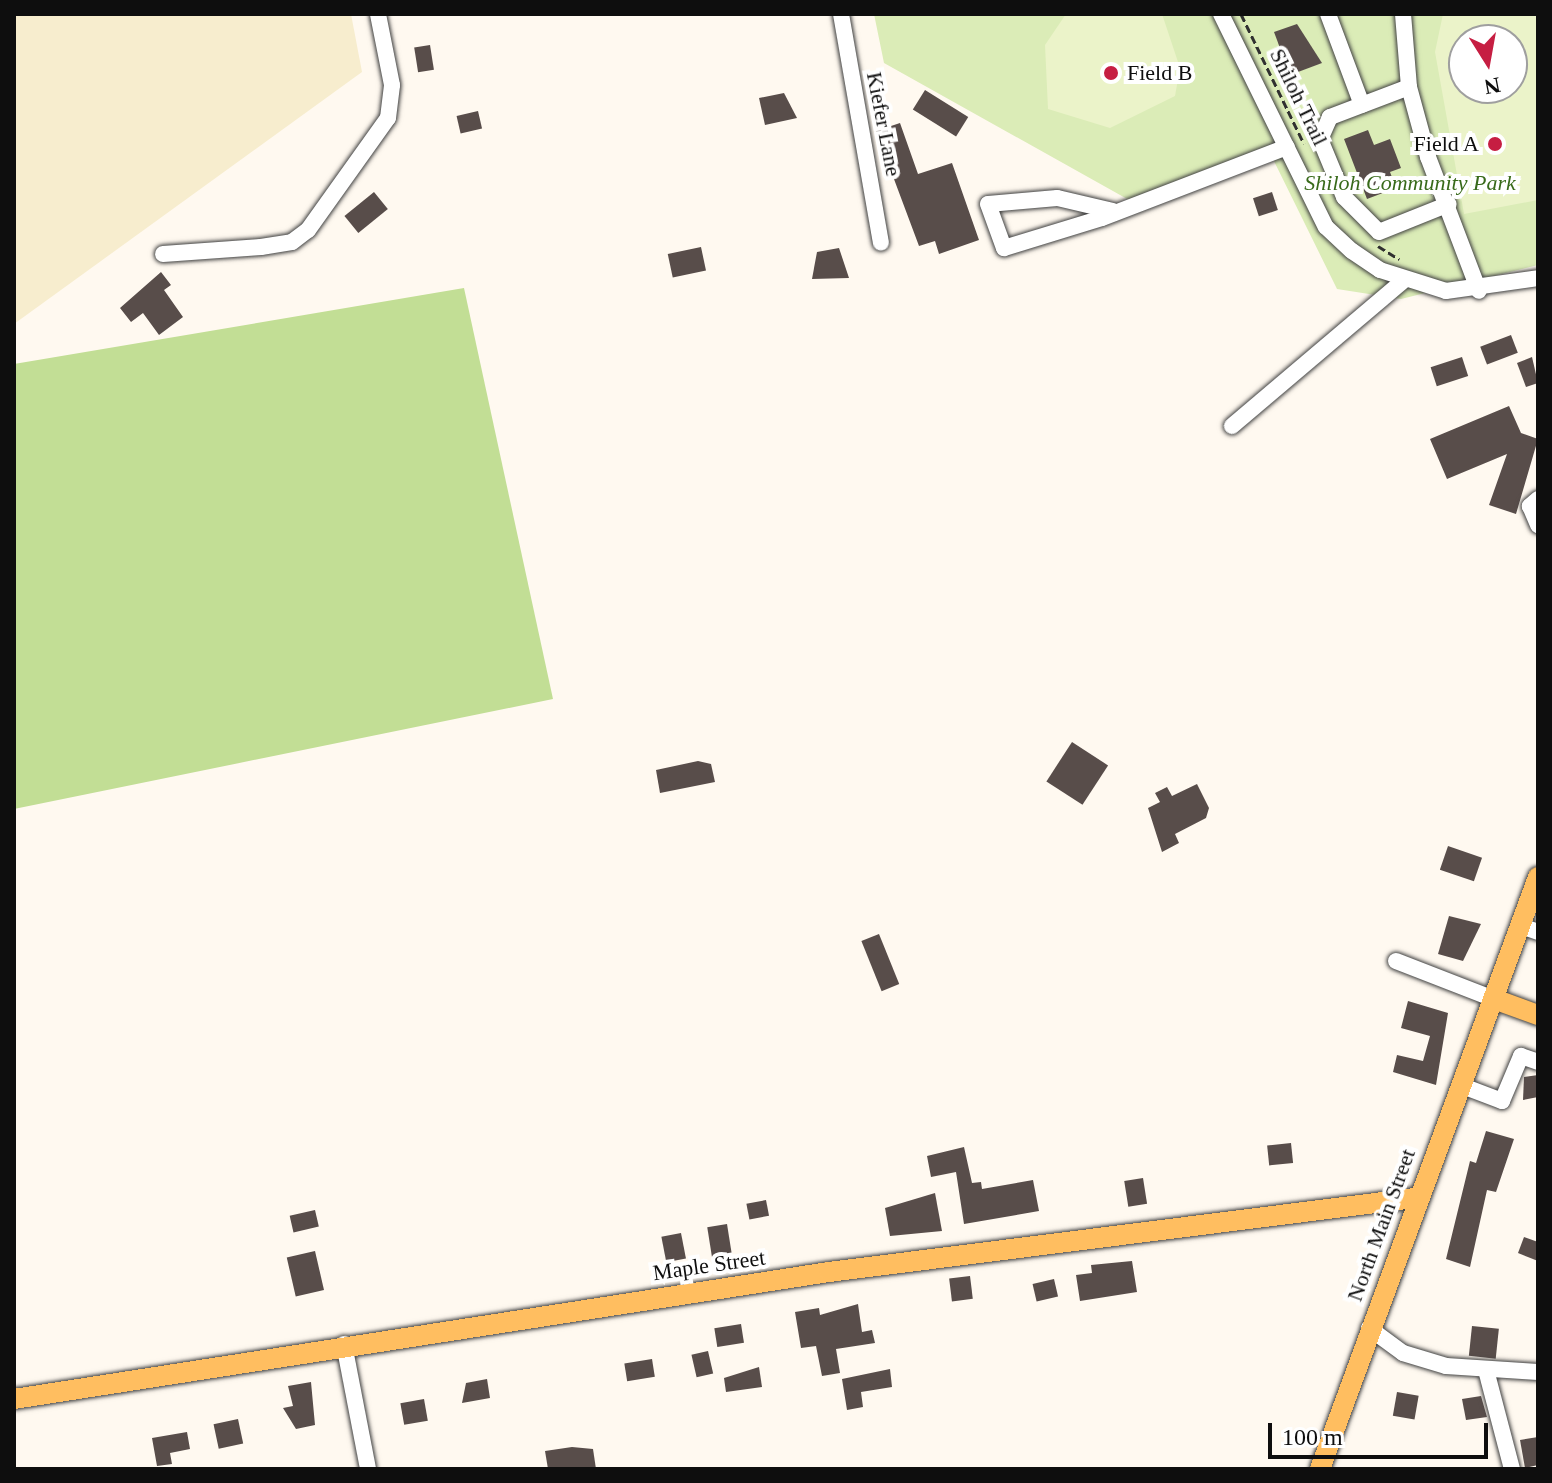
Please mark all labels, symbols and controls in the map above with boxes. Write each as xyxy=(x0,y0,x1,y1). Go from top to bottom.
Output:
north arrow xyxy=(1448,24,1528,104)
street label: Shiloh Trail xyxy=(1264,44,1334,150)
place label: Field B xyxy=(1127,60,1192,86)
marker: Field B xyxy=(1102,64,1120,82)
street label: Kiefer Lane xyxy=(861,70,907,178)
text: N xyxy=(1482,72,1502,100)
place label: Field A xyxy=(1412,131,1479,157)
marker: Field A xyxy=(1486,135,1504,153)
park label: Shiloh Community Park xyxy=(1304,170,1516,196)
street label: North Main Street xyxy=(1341,1145,1421,1305)
street label: Maple Street xyxy=(651,1244,767,1286)
scale bar xyxy=(1272,1407,1492,1457)
text: 100 m xyxy=(1282,1424,1343,1450)

